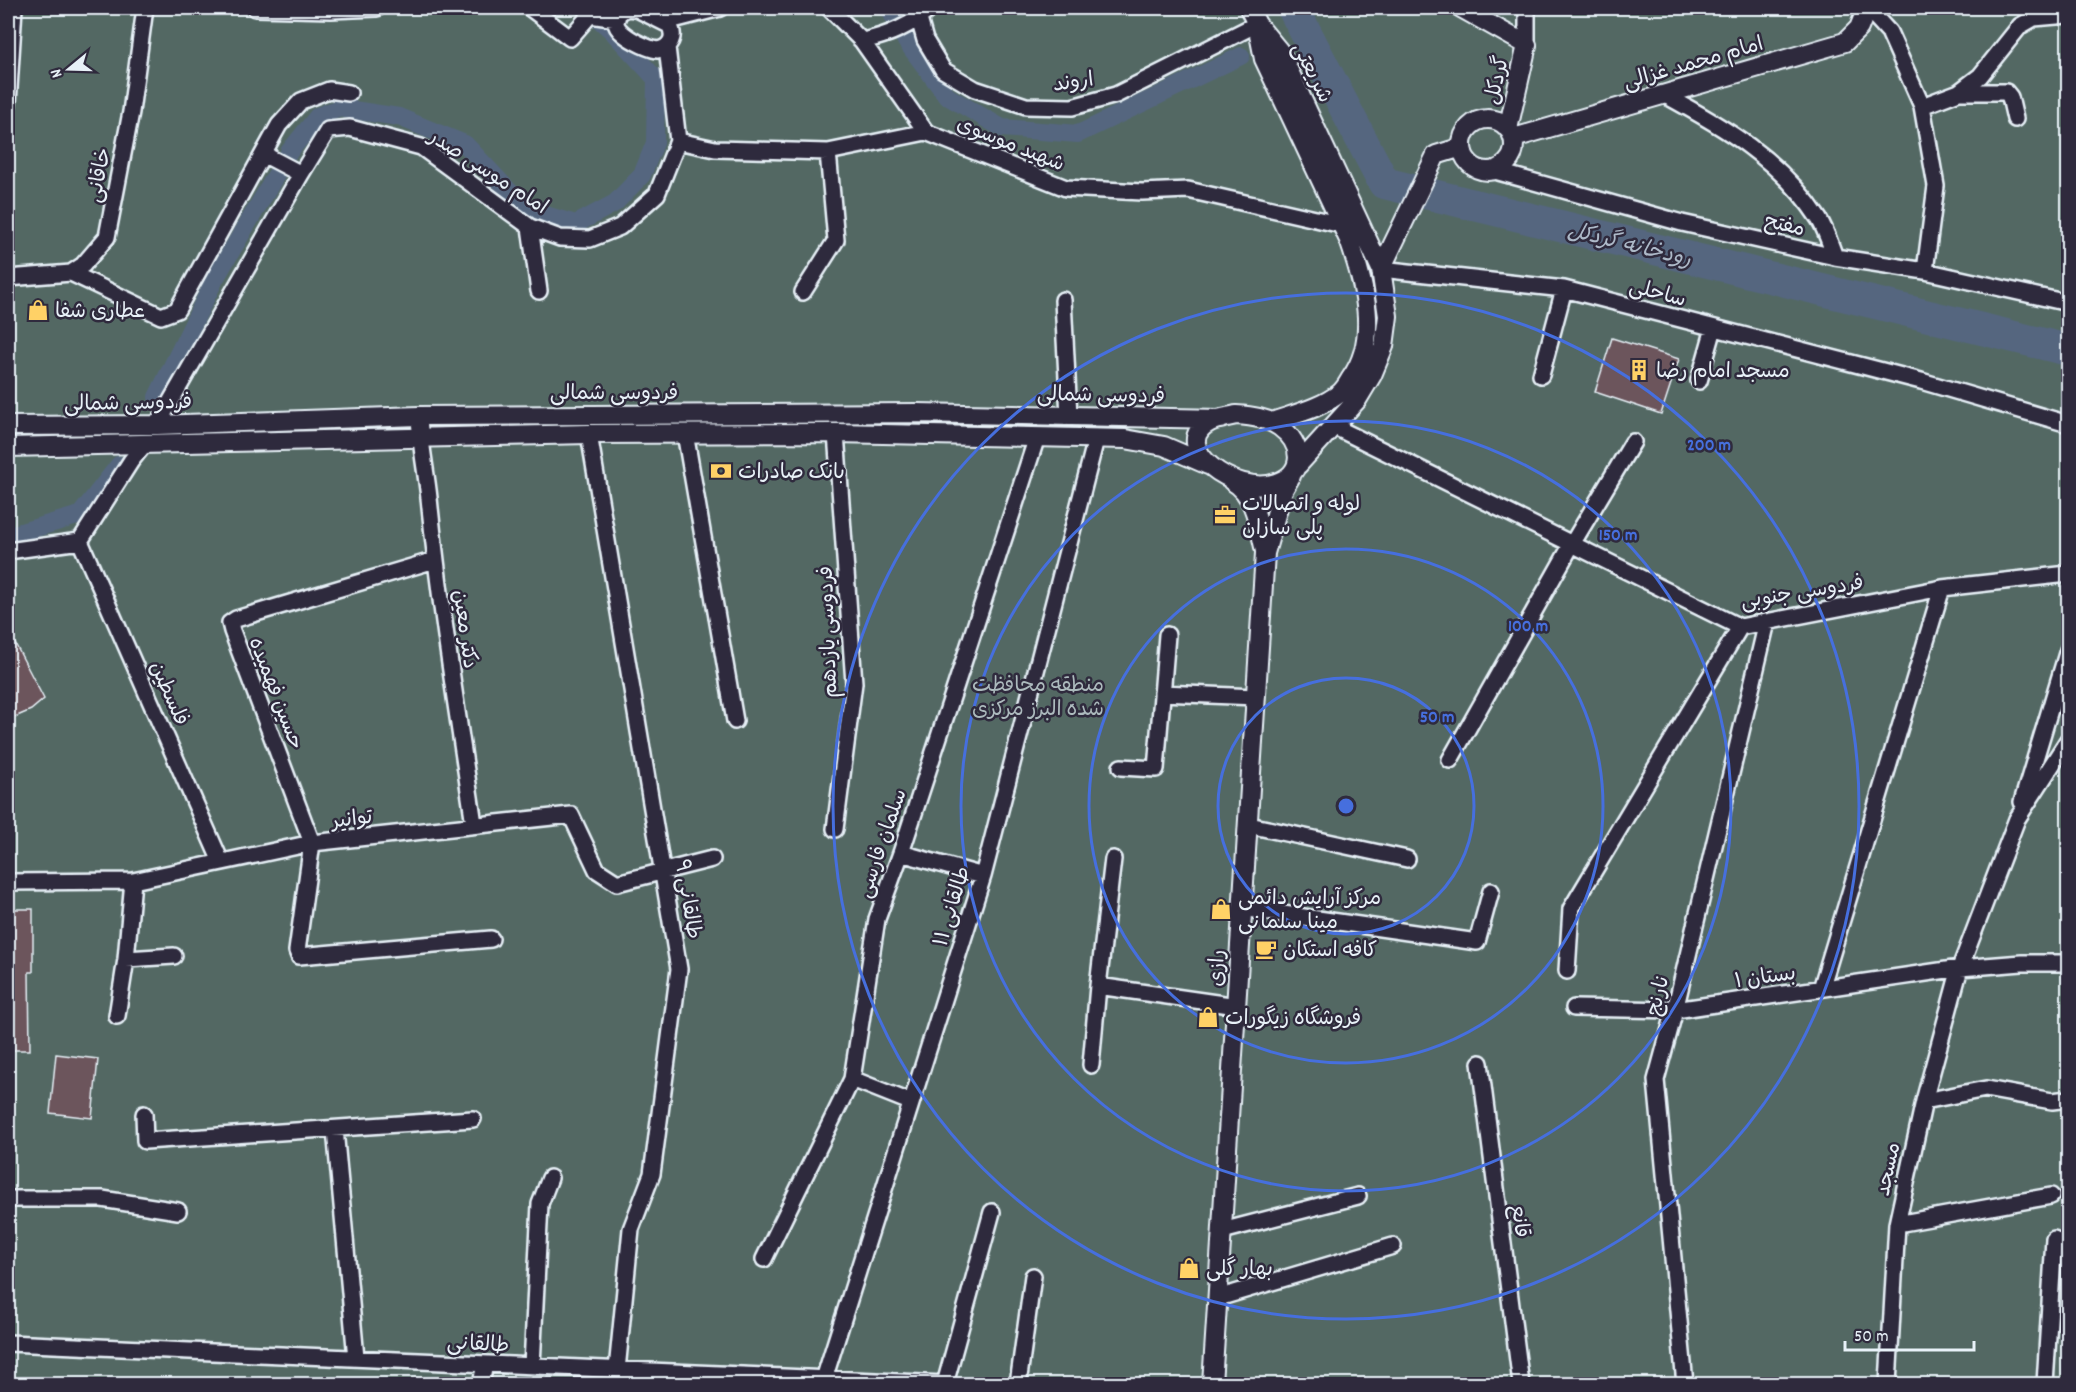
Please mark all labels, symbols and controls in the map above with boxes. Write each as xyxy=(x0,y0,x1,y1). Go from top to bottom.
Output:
street label: امام محمد غزالی xyxy=(1620,31,1767,99)
street label: شریعتی xyxy=(1282,38,1338,109)
north arrow xyxy=(39,39,99,99)
street label: گردکل xyxy=(1479,53,1519,108)
text: N xyxy=(45,65,69,81)
street label: اروند xyxy=(1051,66,1096,102)
street label: شهید موسوی xyxy=(951,111,1068,181)
street label: امام موسی صدر xyxy=(420,122,553,223)
street label: خاقانی xyxy=(81,146,121,206)
street label: مفتح xyxy=(1761,208,1808,246)
water label: رودخانه گردکل xyxy=(1564,216,1694,277)
street label: ساحلی xyxy=(1626,273,1689,317)
shop icon: عطاری شفا xyxy=(26,298,50,322)
place label: عطاری شفا xyxy=(55,298,146,328)
building icon: مسجد امام رضا xyxy=(1627,358,1651,382)
place label: مسجد امام رضا xyxy=(1656,358,1790,388)
street label: فردوسی شمالی xyxy=(550,380,678,410)
street label: فردوسی شمالی xyxy=(1037,381,1165,413)
street label: فردوسی شمالی xyxy=(64,389,192,421)
text: 200 m xyxy=(1687,434,1731,459)
bank icon: بانک صادرات xyxy=(709,459,733,483)
place label: بانک صادرات xyxy=(738,459,845,489)
place label: لوله و اتصالات پلی سازان xyxy=(1242,491,1360,545)
office icon: لوله و اتصالات پلی سازان xyxy=(1213,503,1237,527)
text: 150 m xyxy=(1599,524,1637,549)
street label: فردوسی یازدهم xyxy=(813,565,847,699)
street label: فردوسی جنوبی xyxy=(1739,569,1866,618)
street label: دکتر معین xyxy=(443,588,483,671)
text: 100 m xyxy=(1508,615,1548,640)
street label: حسین فهمیده xyxy=(239,634,309,755)
street label: فلسطین xyxy=(140,657,195,731)
park label: منطقه محافظت شده البرز مرکزی xyxy=(972,672,1104,726)
text: 50 m xyxy=(1420,706,1454,731)
street label: سلمان فارسی xyxy=(851,785,916,903)
centre of rings xyxy=(1336,796,1356,816)
street label: توانیر xyxy=(328,803,375,839)
street label: طالقانی ۹ xyxy=(665,857,707,942)
street label: طالقانی ۱۱ xyxy=(927,863,980,951)
place label: مرکز آرایش دائمی مینا سلمانی xyxy=(1238,885,1381,939)
shop icon: مرکز آرایش دائمی مینا سلمانی xyxy=(1209,897,1233,921)
cafe icon: کافه استکان xyxy=(1254,937,1278,961)
place label: کافه استکان xyxy=(1283,937,1377,967)
street label: رازی xyxy=(1203,949,1235,987)
street label: بستان ۱ xyxy=(1733,960,1798,998)
street label: نارنج xyxy=(1640,972,1679,1019)
shop icon: فروشگاه زیگورات xyxy=(1196,1005,1220,1029)
place label: فروشگاه زیگورات xyxy=(1225,1005,1361,1035)
street label: مسجد xyxy=(1870,1140,1910,1199)
street label: قانع xyxy=(1501,1203,1535,1240)
shop icon: بهار گلی xyxy=(1177,1256,1201,1280)
place label: بهار گلی xyxy=(1206,1256,1273,1286)
scale bar xyxy=(1845,1314,1974,1352)
text: 50 m xyxy=(1854,1325,1889,1350)
street label: طالقانی xyxy=(446,1329,510,1363)

